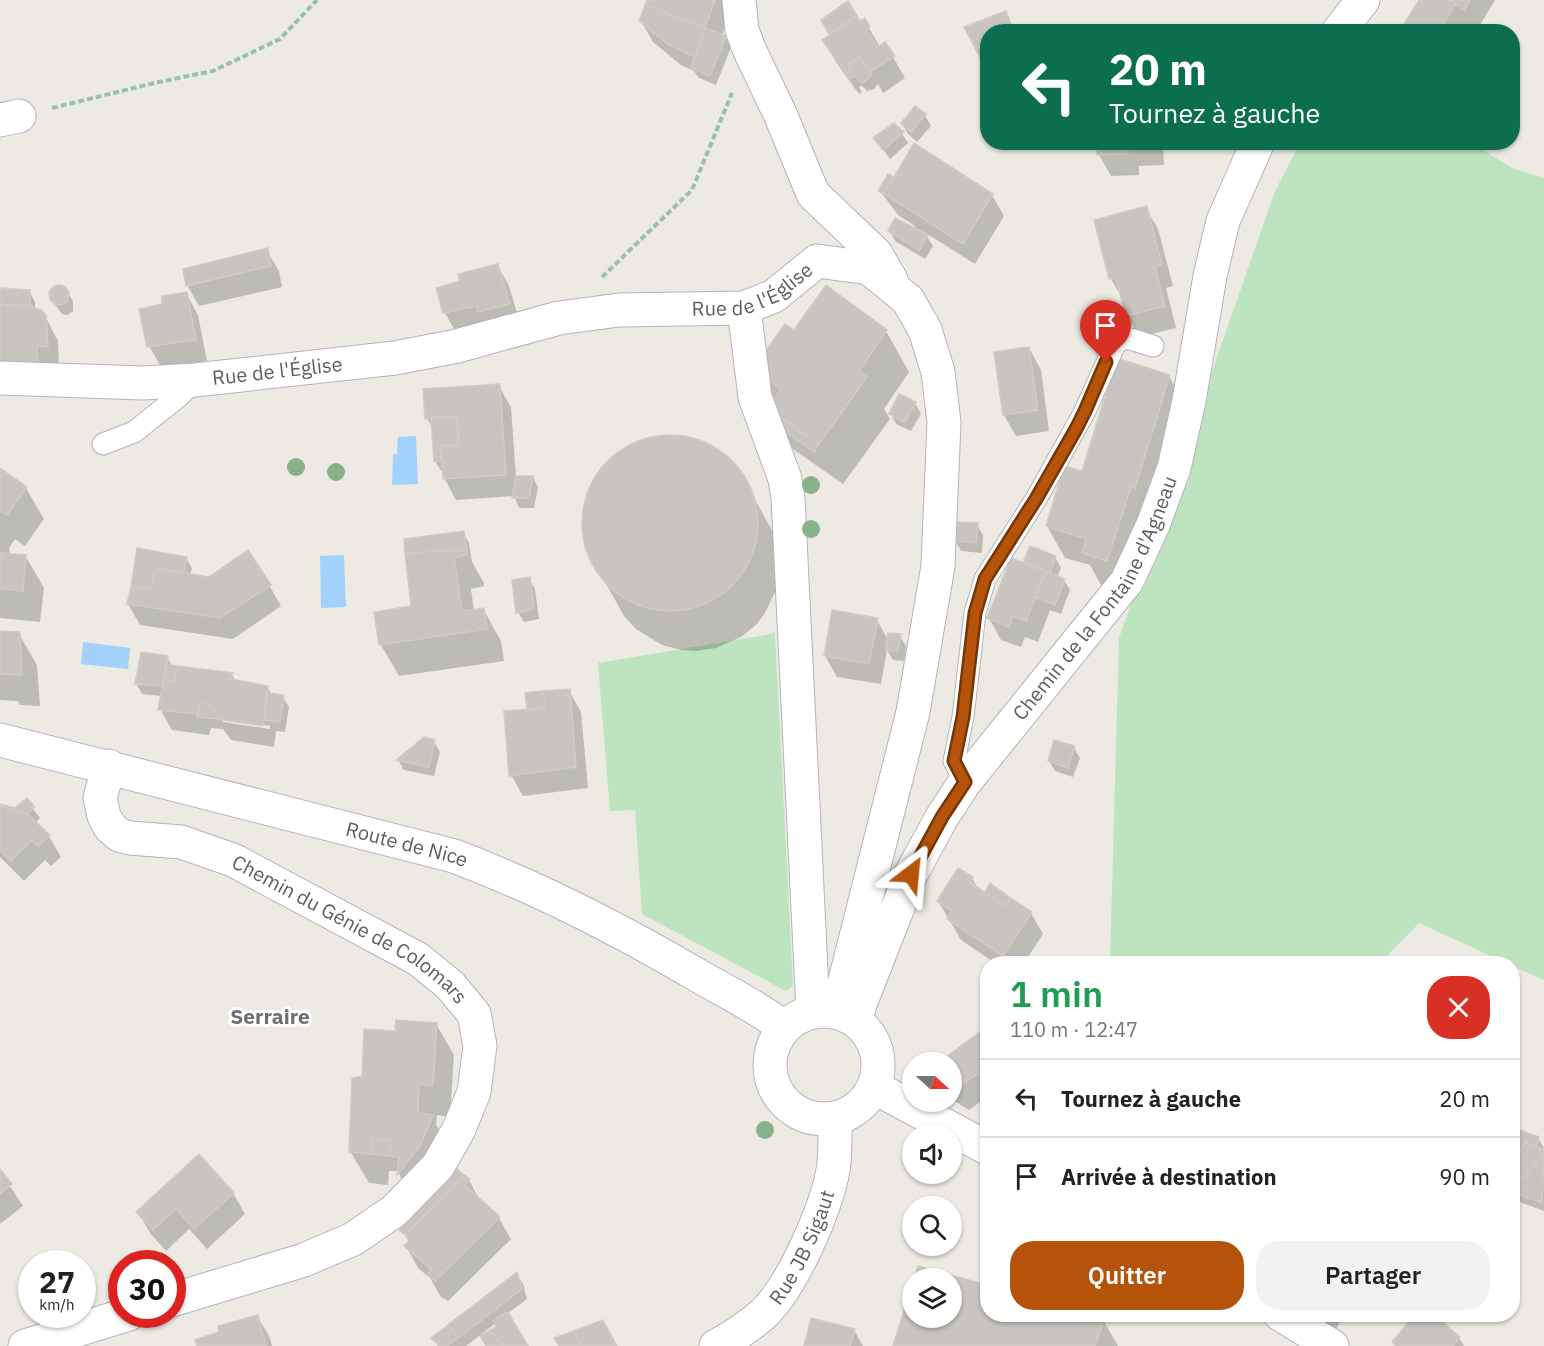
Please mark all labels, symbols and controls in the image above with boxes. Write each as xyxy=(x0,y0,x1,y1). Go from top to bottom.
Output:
text: 20 m xyxy=(1109,42,1207,97)
icon: left xyxy=(1010,48,1088,126)
text: Tournez à gauche xyxy=(1109,95,1320,130)
street label: Rue de l'Église xyxy=(692,256,818,322)
pin xyxy=(1080,300,1131,362)
icon: arrive xyxy=(1089,309,1122,342)
street label: Rue de l'Église xyxy=(211,350,344,391)
street label: Chemin de la Fontaine d'Agneau xyxy=(1006,472,1183,725)
street label: Route de Nice xyxy=(343,815,472,873)
position arrow xyxy=(879,842,943,906)
street label: Chemin du Génie de Colomars xyxy=(227,848,474,1009)
text: 1 min xyxy=(1010,970,1103,1017)
button: close xyxy=(1427,976,1490,1039)
district label: Serraire xyxy=(230,1002,310,1030)
text: 110 m · 12:47 xyxy=(1010,1016,1138,1043)
north arrow xyxy=(902,1052,962,1112)
map controls xyxy=(902,1052,962,1328)
icon: left xyxy=(1010,1082,1043,1115)
text: Tournez à gauche xyxy=(1061,1084,1241,1113)
text: 20 m xyxy=(1439,1084,1490,1113)
button: sound xyxy=(902,1124,962,1184)
icon: arrive xyxy=(1010,1160,1043,1193)
text: Arrivée à destination xyxy=(1061,1162,1277,1191)
text: 90 m xyxy=(1439,1162,1490,1191)
street label: Rue JB Sigaut xyxy=(762,1187,840,1310)
button: search xyxy=(902,1196,962,1256)
button: Quitter xyxy=(1010,1241,1244,1310)
button: Partager xyxy=(1256,1241,1490,1310)
speed limit sign: 30 xyxy=(108,1250,186,1328)
text: 27 xyxy=(39,1262,75,1301)
button: layers xyxy=(902,1268,962,1328)
text: km/h xyxy=(39,1295,75,1314)

